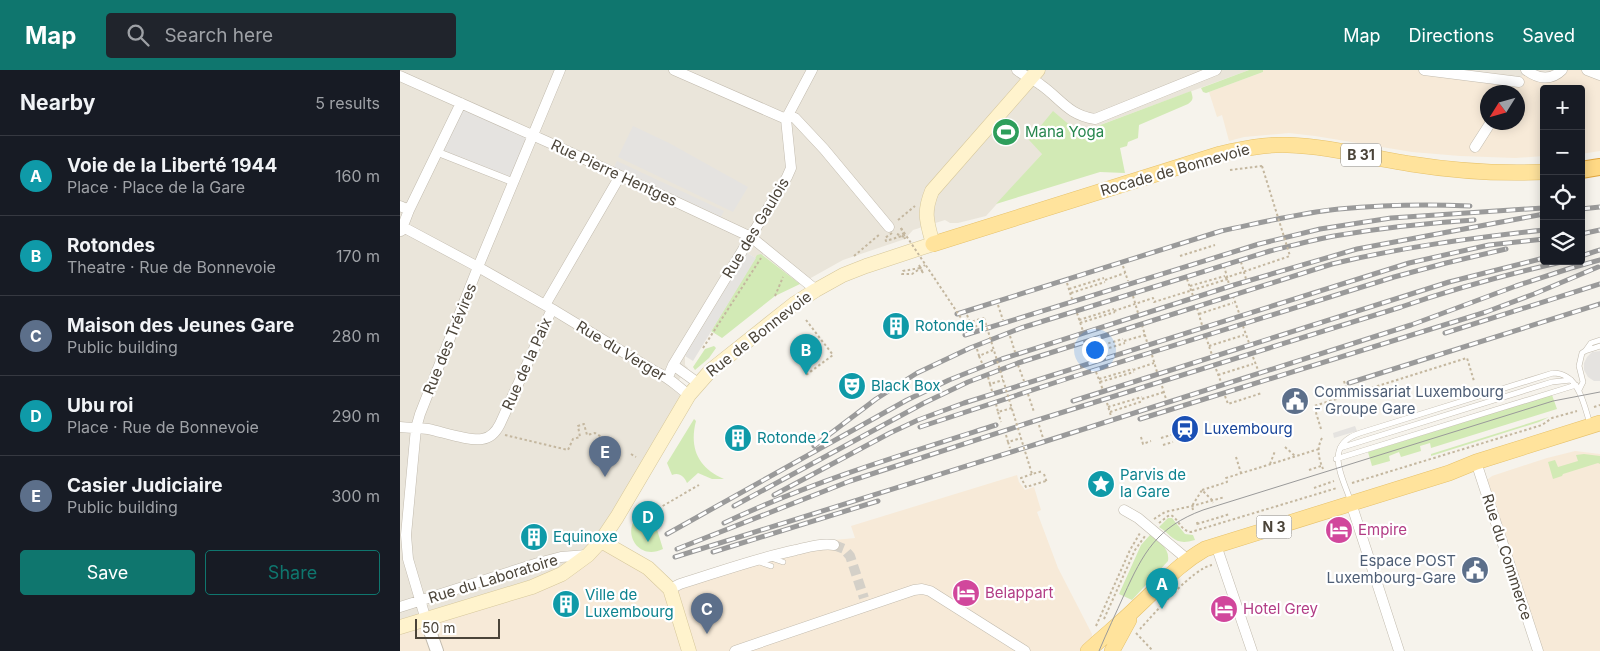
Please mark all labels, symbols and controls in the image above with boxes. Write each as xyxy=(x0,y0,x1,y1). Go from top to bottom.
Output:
search box xyxy=(106,13,456,58)
text: Map xyxy=(25,21,76,50)
icon: search xyxy=(124,21,152,49)
text: Search here xyxy=(164,24,273,47)
text: Map xyxy=(1343,25,1381,46)
text: Directions xyxy=(1409,25,1494,46)
text: Saved xyxy=(1522,25,1575,46)
north arrow xyxy=(1480,85,1525,130)
map controls xyxy=(1540,85,1585,265)
button: + xyxy=(1540,85,1585,130)
text: Nearby xyxy=(20,90,95,115)
text: 5 results xyxy=(315,93,380,113)
sports icon: Mana Yoga xyxy=(991,117,1021,147)
place label: Mana Yoga xyxy=(1025,122,1104,141)
button: − xyxy=(1540,130,1585,175)
street label: Rue Pierre Hentges xyxy=(548,135,680,210)
street label: Rocade de Bonnevoie xyxy=(1098,139,1252,200)
road number: B 31 xyxy=(1341,144,1381,166)
text: Voie de la Liberté 1944 xyxy=(67,154,277,177)
text: A xyxy=(30,166,42,186)
text: 160 m xyxy=(335,166,380,186)
street label: Rue des Gaulois xyxy=(718,174,793,282)
button: locate xyxy=(1540,175,1585,220)
text: Place · Place de la Gare xyxy=(67,177,245,197)
button: layers xyxy=(1540,220,1585,265)
text: Rotondes xyxy=(67,234,155,257)
text: B xyxy=(31,246,41,266)
text: 170 m xyxy=(336,246,380,266)
text: Theatre · Rue de Bonnevoie xyxy=(67,257,276,277)
street label: Rue des Trévires xyxy=(419,280,481,397)
street label: Rue de Bonnevoie xyxy=(703,287,815,381)
building icon: Rotonde 1 xyxy=(881,311,911,341)
text: Maison des Jeunes Gare xyxy=(67,314,294,337)
street label: Rue de la Paix xyxy=(498,314,556,413)
street label: Rue du Verger xyxy=(573,316,670,385)
place label: Rotonde 1 xyxy=(915,316,984,335)
text: C xyxy=(30,326,42,346)
text: 280 m xyxy=(332,326,380,346)
pin: B xyxy=(790,334,822,375)
text: Public building xyxy=(67,337,178,357)
your location xyxy=(1082,337,1108,363)
theatre icon: Black Box xyxy=(837,371,867,401)
place label: Black Box xyxy=(871,376,941,395)
place label: Commissariat Luxembourg - Groupe Gare xyxy=(1314,382,1504,418)
public building icon: Commissariat Luxembourg - Groupe Gare xyxy=(1280,386,1310,416)
text: Ubu roi xyxy=(67,394,133,417)
text: D xyxy=(30,406,42,426)
text: 290 m xyxy=(332,406,380,426)
station icon: Luxembourg xyxy=(1170,414,1200,444)
text: Place · Rue de Bonnevoie xyxy=(67,417,259,437)
place label: Luxembourg xyxy=(1204,419,1293,438)
building icon: Rotonde 2 xyxy=(723,423,753,453)
place label: Rotonde 2 xyxy=(757,428,829,447)
pin: E xyxy=(589,436,621,477)
place label: Parvis de la Gare xyxy=(1120,465,1186,501)
place icon: Parvis de la Gare xyxy=(1086,469,1116,499)
text: Casier Judiciaire xyxy=(67,474,223,497)
text: E xyxy=(31,486,41,506)
text: 300 m xyxy=(331,486,380,506)
street label: Rue du Commerce xyxy=(1478,491,1537,622)
text: Public building xyxy=(67,497,178,517)
pin: D xyxy=(632,501,664,542)
hotel icon: Empire xyxy=(1324,515,1354,545)
road number: N 3 xyxy=(1256,516,1292,538)
place label: Empire xyxy=(1358,520,1407,539)
building icon: Equinoxe xyxy=(519,522,549,552)
place label: Equinoxe xyxy=(553,527,618,546)
button: Save xyxy=(20,550,195,595)
button: Share xyxy=(205,550,380,595)
street label: Rue du Laboratoire xyxy=(426,550,560,607)
place label: Espace POST Luxembourg-Gare xyxy=(1327,551,1456,587)
public building icon: Espace POST Luxembourg-Gare xyxy=(1460,555,1490,585)
pin: A xyxy=(1146,568,1178,609)
hotel icon: Belappart xyxy=(951,578,981,608)
place label: Belappart xyxy=(985,583,1053,602)
place label: Ville de Luxembourg xyxy=(585,585,674,621)
building icon: Ville de Luxembourg xyxy=(551,589,581,619)
pin: C xyxy=(691,593,723,634)
hotel icon: Hotel Grey xyxy=(1209,594,1239,624)
place label: Hotel Grey xyxy=(1243,599,1319,618)
scale bar xyxy=(415,616,500,639)
text: 50 m xyxy=(422,619,456,636)

